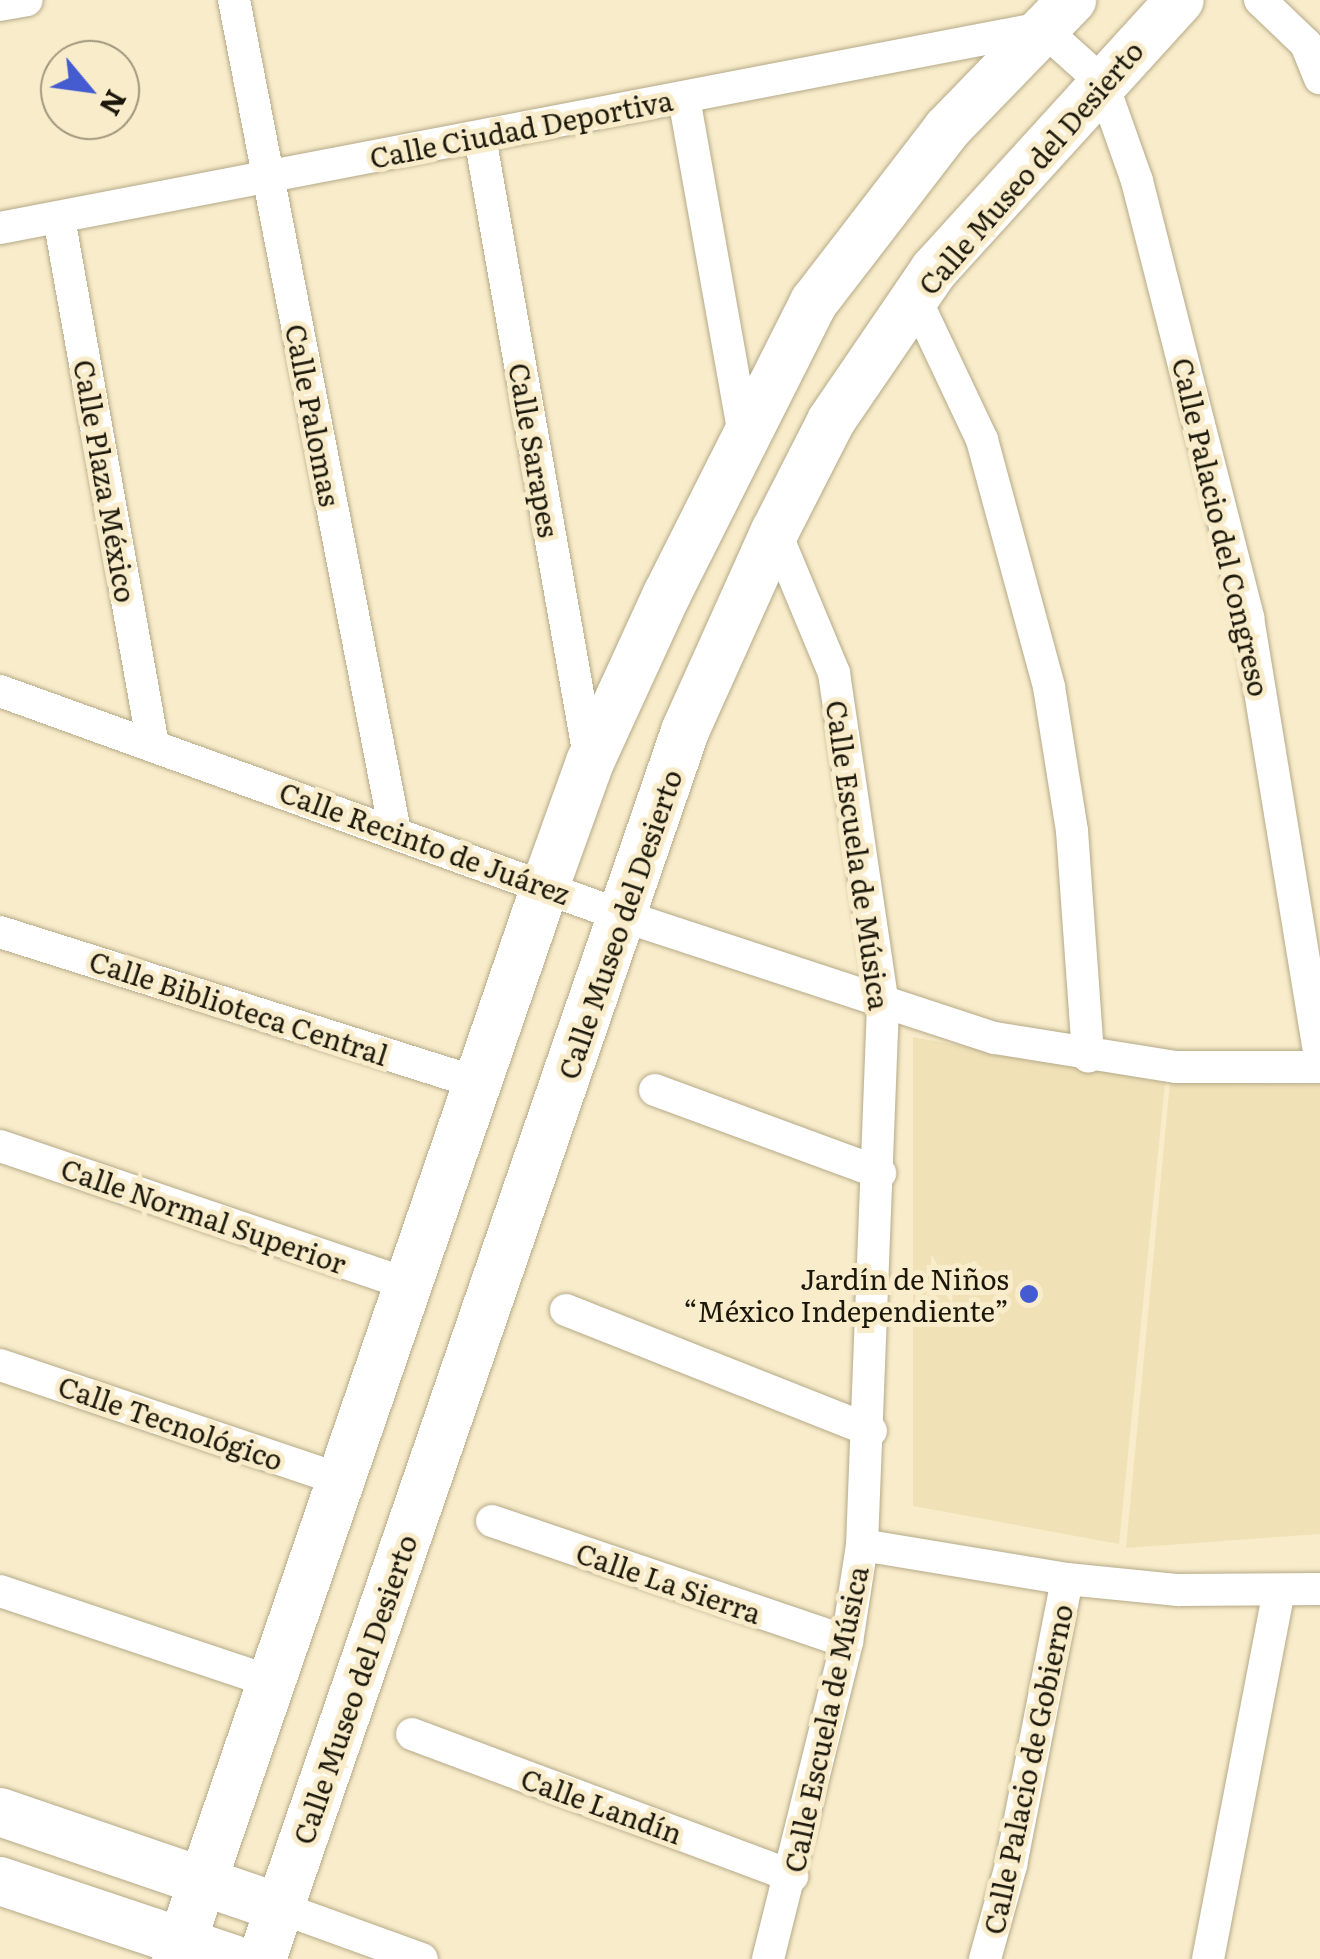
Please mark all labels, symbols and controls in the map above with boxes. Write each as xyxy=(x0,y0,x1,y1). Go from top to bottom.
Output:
street label: Calle Museo del Desierto xyxy=(911,33,1149,301)
north arrow xyxy=(40,40,140,140)
street label: Calle Ciudad Deportiva xyxy=(367,82,675,174)
text: N xyxy=(90,83,139,124)
street label: Calle Palomas xyxy=(280,321,348,509)
street label: Calle Palacio del Congreso xyxy=(1167,354,1277,700)
street label: Calle Plaza México xyxy=(68,357,144,605)
street label: Calle Sarapes xyxy=(503,360,567,540)
street label: Calle Escuela de Música xyxy=(821,698,897,1012)
street label: Calle Museo del Desierto xyxy=(550,765,688,1083)
street label: Calle Recinto de Juárez xyxy=(275,774,575,910)
street label: Calle Biblioteca Central xyxy=(86,943,392,1071)
street label: Calle Normal Superior xyxy=(57,1150,351,1280)
place label: Jardín de Niños “México Independiente” xyxy=(683,1261,1009,1327)
marker: Jardín de Niños “México Independiente” xyxy=(1018,1283,1040,1305)
street label: Calle Tecnológico xyxy=(54,1368,288,1476)
street label: Calle Museo del Desierto xyxy=(285,1530,423,1848)
street label: Calle La Sierra xyxy=(572,1535,766,1629)
street label: Calle Escuela de Música xyxy=(776,1563,874,1875)
street label: Calle Palacio de Gobierno xyxy=(976,1601,1078,1937)
street label: Calle Landín xyxy=(517,1760,687,1850)

